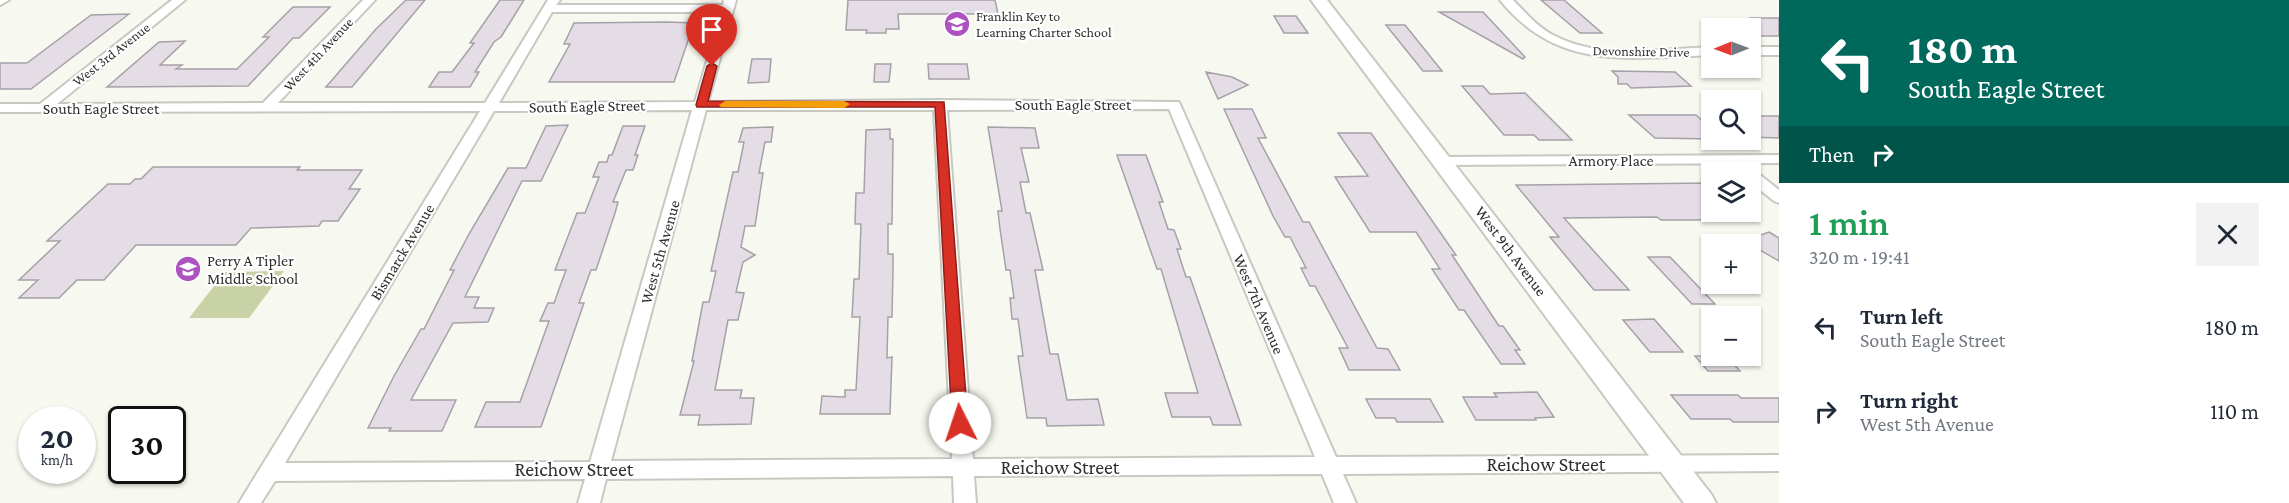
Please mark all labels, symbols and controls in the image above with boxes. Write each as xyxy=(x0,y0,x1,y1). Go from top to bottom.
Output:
pin xyxy=(686,4,737,66)
place label: Franklin Key to Learning Charter School xyxy=(976,8,1112,40)
school or university icon: Franklin Key to Learning Charter School xyxy=(942,9,972,39)
icon: arrive xyxy=(695,13,728,46)
street label: West 4th Avenue xyxy=(280,14,356,94)
north arrow xyxy=(1701,18,1761,78)
map controls xyxy=(1701,18,1761,366)
street label: West 3rd Avenue xyxy=(69,19,153,89)
icon: left xyxy=(1809,24,1887,102)
text: 180 m xyxy=(1908,25,2017,72)
street label: Devonshire Drive xyxy=(1592,42,1690,60)
text: South Eagle Street xyxy=(1908,74,2104,104)
button: search xyxy=(1701,90,1761,150)
street label: South Eagle Street xyxy=(529,96,646,117)
street label: South Eagle Street xyxy=(1015,96,1132,114)
street label: South Eagle Street xyxy=(43,100,160,118)
icon: right xyxy=(1866,138,1899,171)
text: Then xyxy=(1809,142,1854,167)
street label: Armory Place xyxy=(1569,152,1653,170)
button: layers xyxy=(1701,162,1761,222)
street label: West 5th Avenue xyxy=(637,198,683,306)
street label: Bismarck Avenue xyxy=(367,201,437,303)
street label: West 9th Avenue xyxy=(1472,203,1550,299)
text: 1 min xyxy=(1809,203,1889,243)
button: close xyxy=(2196,203,2259,266)
button: + xyxy=(1701,234,1761,294)
text: 320 m · 19:41 xyxy=(1809,246,1910,268)
street label: West 7th Avenue xyxy=(1230,251,1288,357)
place label: Perry A Tipler Middle School xyxy=(207,252,298,287)
school or university icon: Perry A Tipler Middle School xyxy=(173,254,203,284)
text: Turn left xyxy=(1860,304,1943,329)
button: − xyxy=(1701,306,1761,366)
icon: left xyxy=(1809,311,1842,344)
text: 180 m xyxy=(2206,315,2259,340)
text: South Eagle Street xyxy=(1860,329,2005,351)
text: Turn right xyxy=(1860,388,1958,413)
position arrow xyxy=(928,391,992,455)
icon: right xyxy=(1809,395,1842,428)
text: 110 m xyxy=(2210,399,2259,424)
speed limit sign: 30 xyxy=(108,406,186,484)
text: West 5th Avenue xyxy=(1860,413,1994,435)
text: 20 xyxy=(40,421,74,454)
text: km/h xyxy=(41,452,73,468)
street label: Reichow Street xyxy=(1486,453,1606,475)
street label: Reichow Street xyxy=(1000,456,1120,478)
street label: Reichow Street xyxy=(514,458,634,480)

